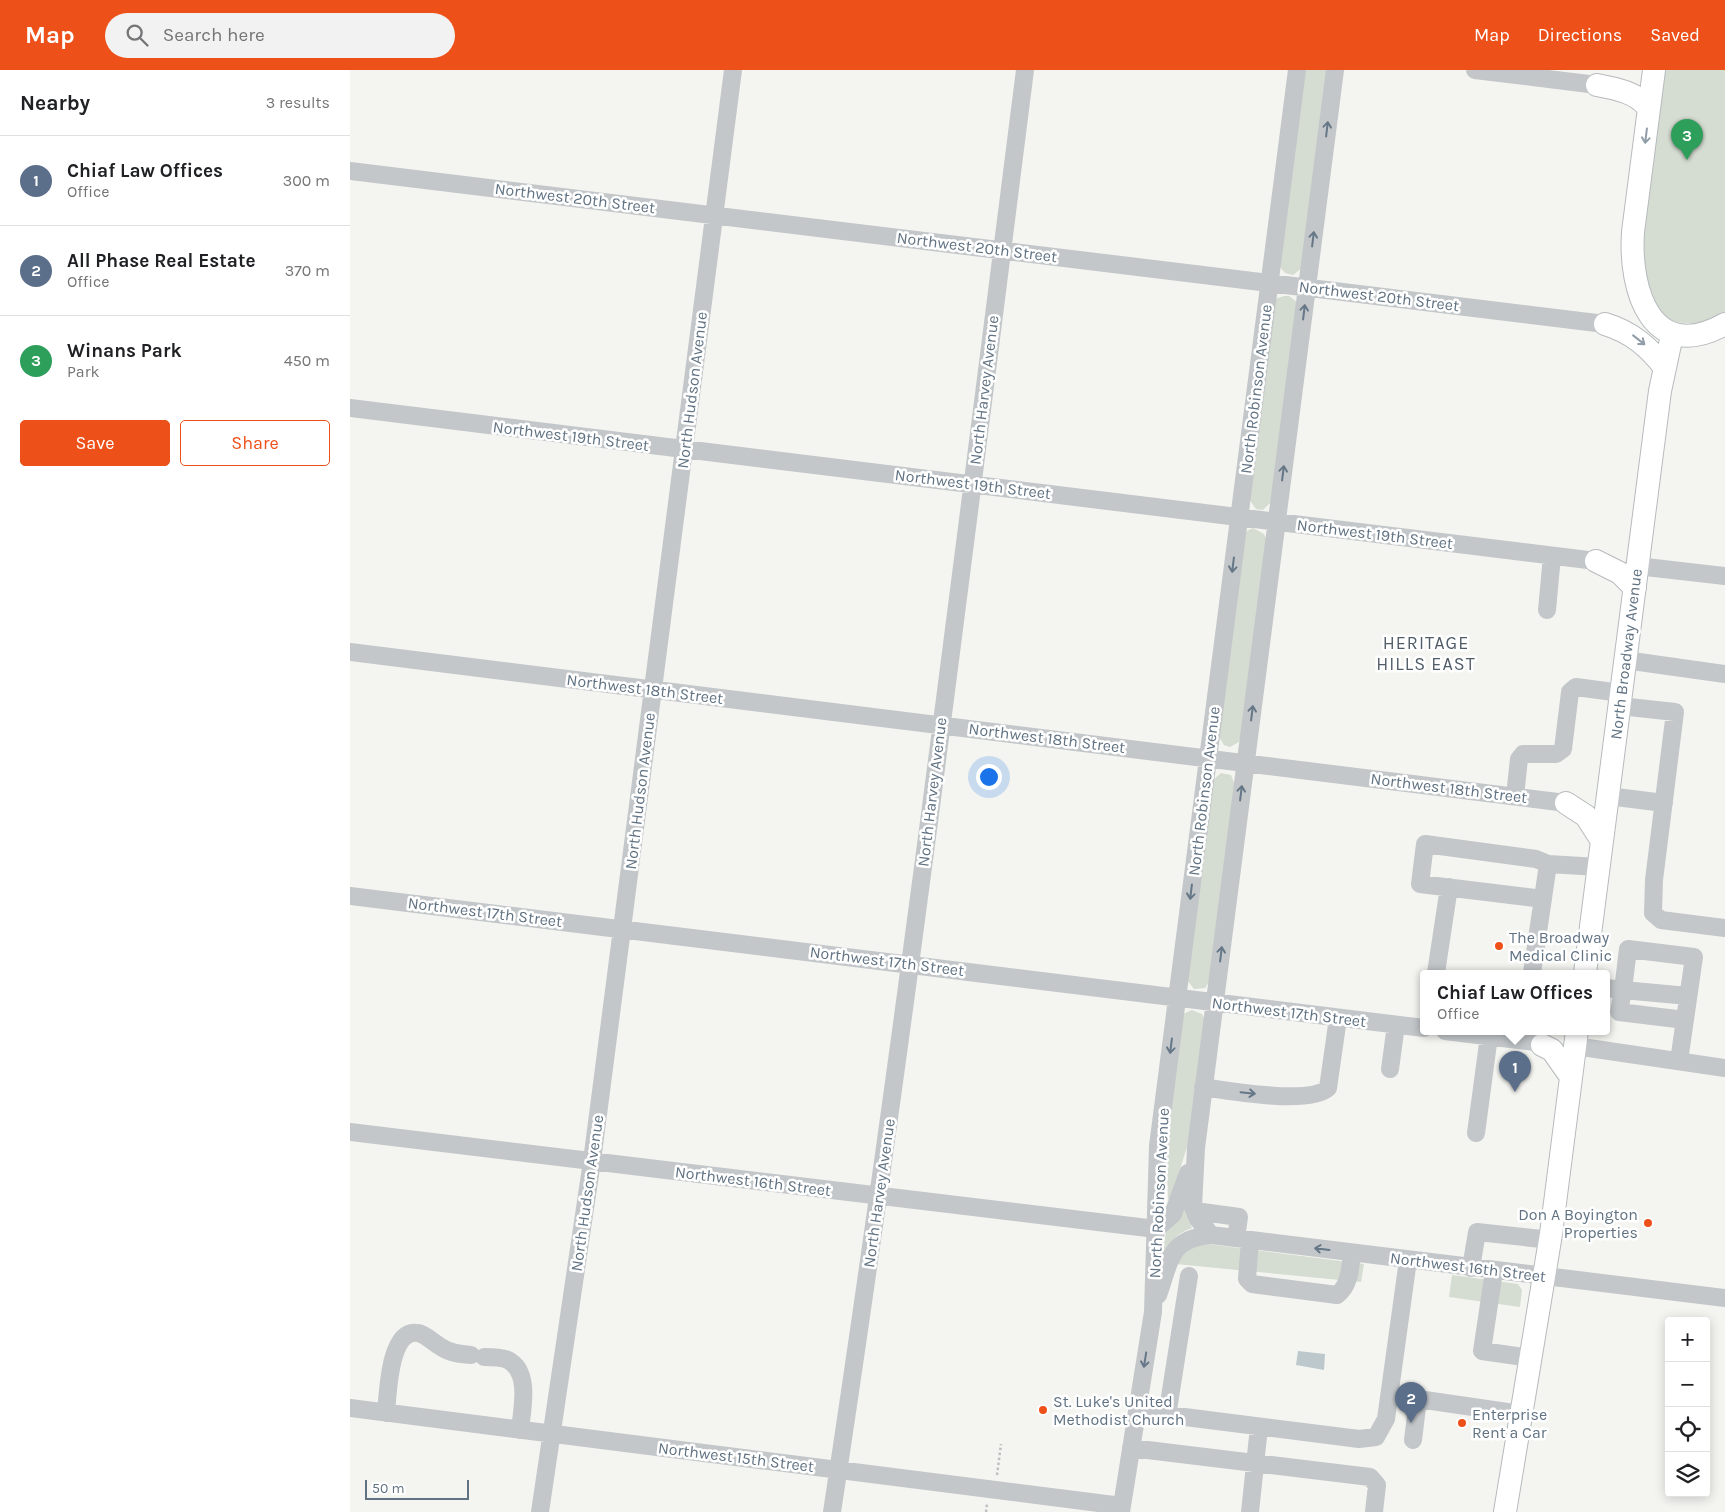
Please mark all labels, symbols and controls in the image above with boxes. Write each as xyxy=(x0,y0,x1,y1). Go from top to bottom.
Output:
search box xyxy=(105,13,455,58)
text: Map xyxy=(25,21,75,49)
icon: search xyxy=(123,21,151,49)
text: Search here xyxy=(163,24,265,46)
text: Map xyxy=(1474,24,1510,46)
text: Directions xyxy=(1538,24,1622,46)
text: Saved xyxy=(1650,24,1700,46)
text: Nearby xyxy=(20,91,90,115)
text: 3 results xyxy=(266,93,330,112)
pin: 3 xyxy=(1671,119,1703,160)
one-way arrow xyxy=(1322,122,1332,138)
one-way arrow xyxy=(1641,127,1651,143)
text: Chiaf Law Offices xyxy=(67,160,223,182)
text: 1 xyxy=(33,171,39,190)
text: 300 m xyxy=(283,171,330,190)
street label: Northwest 20th Street xyxy=(494,179,656,217)
text: Office xyxy=(67,182,110,201)
street label: Northwest 20th Street xyxy=(896,228,1058,266)
one-way arrow xyxy=(1308,231,1318,247)
text: All Phase Real Estate xyxy=(67,250,256,272)
text: 2 xyxy=(31,261,41,280)
text: 370 m xyxy=(285,261,330,280)
text: Office xyxy=(67,272,110,291)
street label: Northwest 20th Street xyxy=(1298,277,1460,315)
street label: North Robinson Avenue xyxy=(1236,303,1276,475)
one-way arrow xyxy=(1299,304,1309,320)
street label: North Hudson Avenue xyxy=(673,310,711,470)
street label: North Harvey Avenue xyxy=(965,314,1003,466)
one-way arrow xyxy=(1632,335,1645,346)
text: Winans Park xyxy=(67,340,182,362)
text: 3 xyxy=(31,351,41,370)
text: 450 m xyxy=(284,351,330,370)
text: Park xyxy=(67,362,99,381)
street label: Northwest 19th Street xyxy=(492,417,650,455)
button: Save xyxy=(20,420,170,466)
button: Share xyxy=(180,420,330,466)
street label: Northwest 19th Street xyxy=(894,465,1052,503)
one-way arrow xyxy=(1278,465,1288,481)
street label: Northwest 19th Street xyxy=(1296,515,1454,553)
one-way arrow xyxy=(1228,557,1238,573)
street label: North Broadway Avenue xyxy=(1606,567,1646,741)
district label: HERITAGE HILLS EAST xyxy=(1376,632,1476,675)
street label: Northwest 18th Street xyxy=(566,670,724,708)
street label: North Robinson Avenue xyxy=(1184,705,1224,877)
one-way arrow xyxy=(1247,705,1257,721)
street label: North Hudson Avenue xyxy=(621,711,659,871)
street label: North Harvey Avenue xyxy=(913,716,951,868)
street label: Northwest 18th Street xyxy=(968,719,1126,757)
your location xyxy=(976,764,1002,790)
street label: Northwest 18th Street xyxy=(1370,769,1528,807)
one-way arrow xyxy=(1236,785,1246,801)
one-way arrow xyxy=(1186,884,1196,900)
street label: Northwest 17th Street xyxy=(407,893,563,931)
place label: The Broadway Medical Clinic xyxy=(1509,928,1612,965)
marker: The Broadway Medical Clinic xyxy=(1493,940,1505,952)
street label: Northwest 17th Street xyxy=(809,942,965,980)
one-way arrow xyxy=(1216,946,1226,962)
popup xyxy=(1420,970,1610,1035)
text: Chiaf Law Offices xyxy=(1437,982,1593,1004)
street label: Northwest 17th Street xyxy=(1211,993,1367,1031)
text: Office xyxy=(1437,1004,1480,1023)
one-way arrow xyxy=(1166,1037,1176,1053)
pin: 1 xyxy=(1499,1051,1531,1092)
one-way arrow xyxy=(1239,1088,1255,1097)
street label: North Robinson Avenue xyxy=(1145,1107,1173,1279)
street label: North Hudson Avenue xyxy=(567,1113,607,1273)
street label: North Harvey Avenue xyxy=(859,1117,899,1269)
street label: Northwest 16th Street xyxy=(674,1162,832,1200)
place label: Don A Boyington Properties xyxy=(1518,1205,1638,1242)
marker: Don A Boyington Properties xyxy=(1642,1217,1654,1229)
one-way arrow xyxy=(1314,1244,1330,1254)
street label: Northwest 16th Street xyxy=(1389,1248,1547,1286)
map controls xyxy=(1665,1317,1710,1497)
button: + xyxy=(1665,1317,1710,1362)
one-way arrow xyxy=(1139,1352,1149,1368)
button: − xyxy=(1665,1362,1710,1407)
pin: 2 xyxy=(1395,1382,1427,1423)
place label: St. Luke's United Methodist Church xyxy=(1053,1392,1185,1429)
marker: St. Luke's United Methodist Church xyxy=(1037,1404,1049,1416)
place label: Enterprise Rent a Car xyxy=(1472,1405,1547,1442)
button: locate xyxy=(1665,1407,1710,1452)
marker: Enterprise Rent a Car xyxy=(1456,1417,1468,1429)
street label: Northwest 15th Street xyxy=(657,1438,815,1476)
button: layers xyxy=(1665,1452,1710,1497)
scale bar xyxy=(365,1477,469,1500)
text: 50 m xyxy=(372,1480,405,1497)

